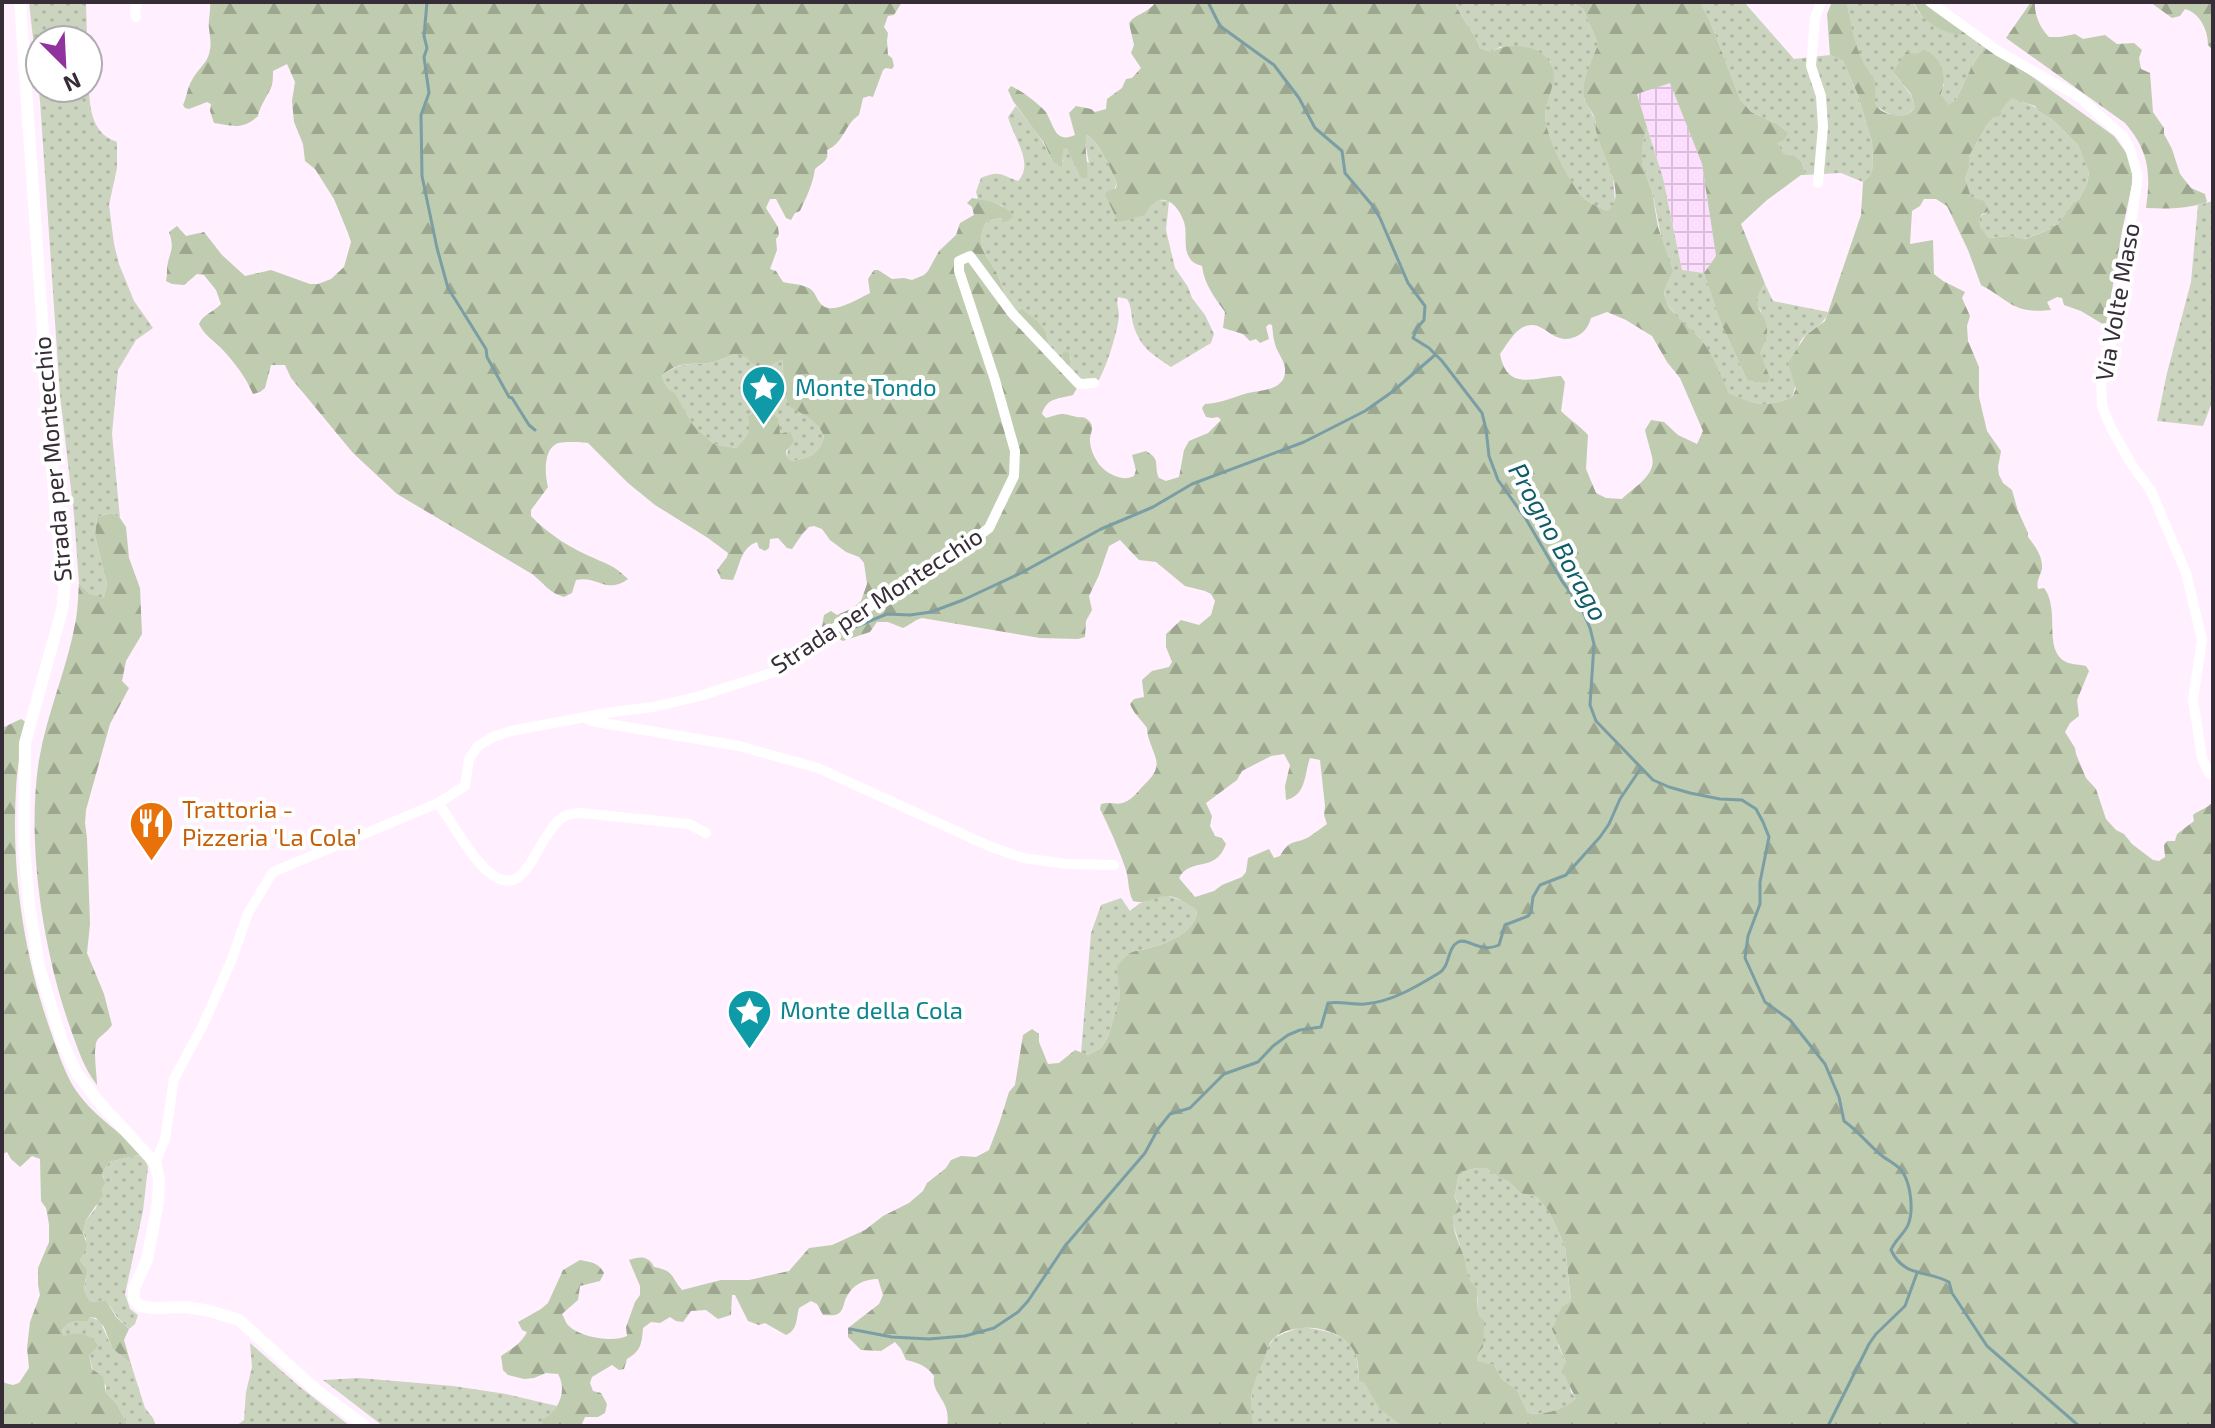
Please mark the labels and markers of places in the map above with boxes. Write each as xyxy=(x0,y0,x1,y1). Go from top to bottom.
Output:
place icon: Monte Tondo xyxy=(740,364,788,427)
place label: Monte Tondo xyxy=(795,372,937,401)
place label: Trattoria - Pizzeria 'La Cola' xyxy=(182,794,362,851)
restaurant icon: Trattoria - Pizzeria 'La Cola' xyxy=(127,800,175,863)
place icon: Monte della Cola xyxy=(725,987,773,1050)
place label: Monte della Cola xyxy=(780,995,963,1024)

